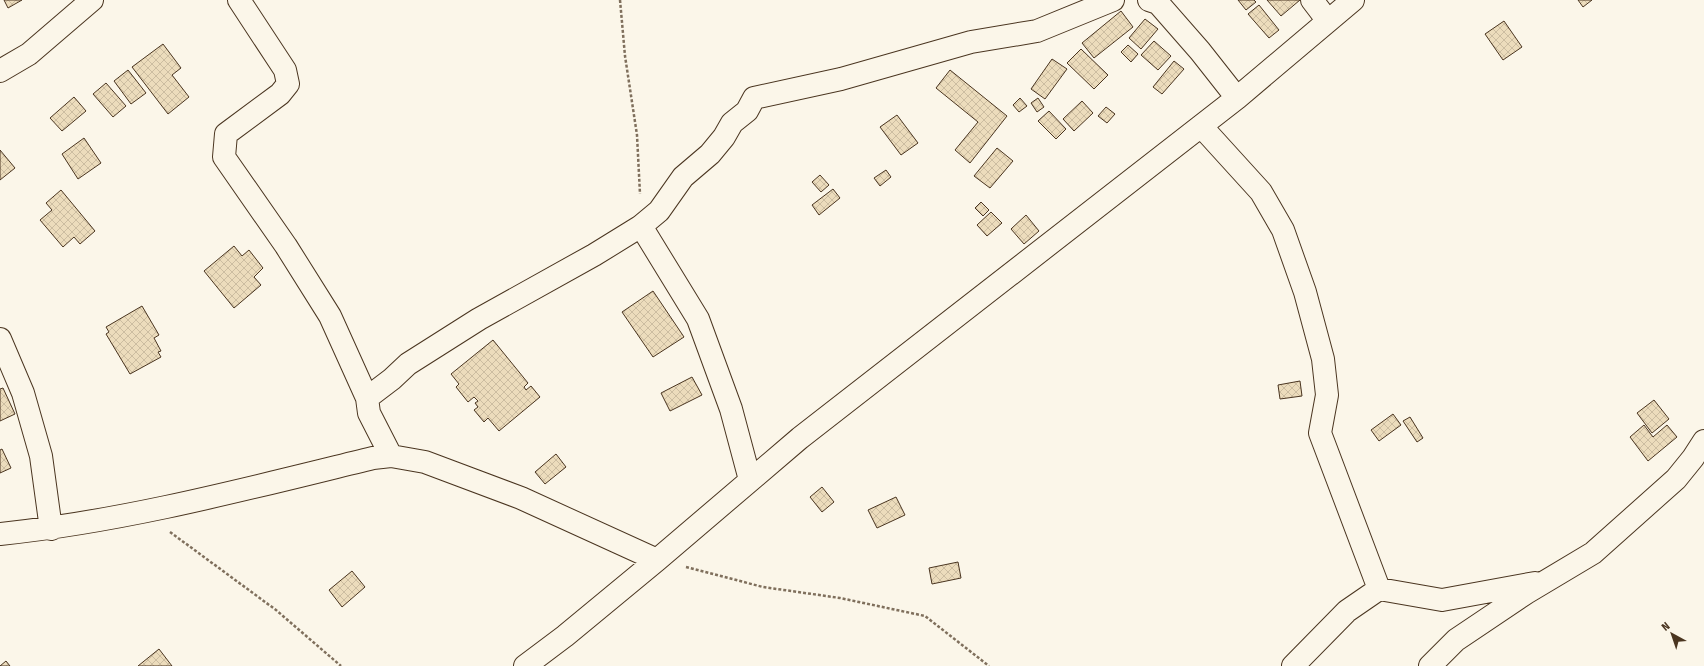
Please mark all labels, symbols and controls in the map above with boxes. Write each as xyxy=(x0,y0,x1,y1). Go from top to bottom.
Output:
north arrow xyxy=(1652,614,1692,654)
text: N xyxy=(1659,620,1673,634)

